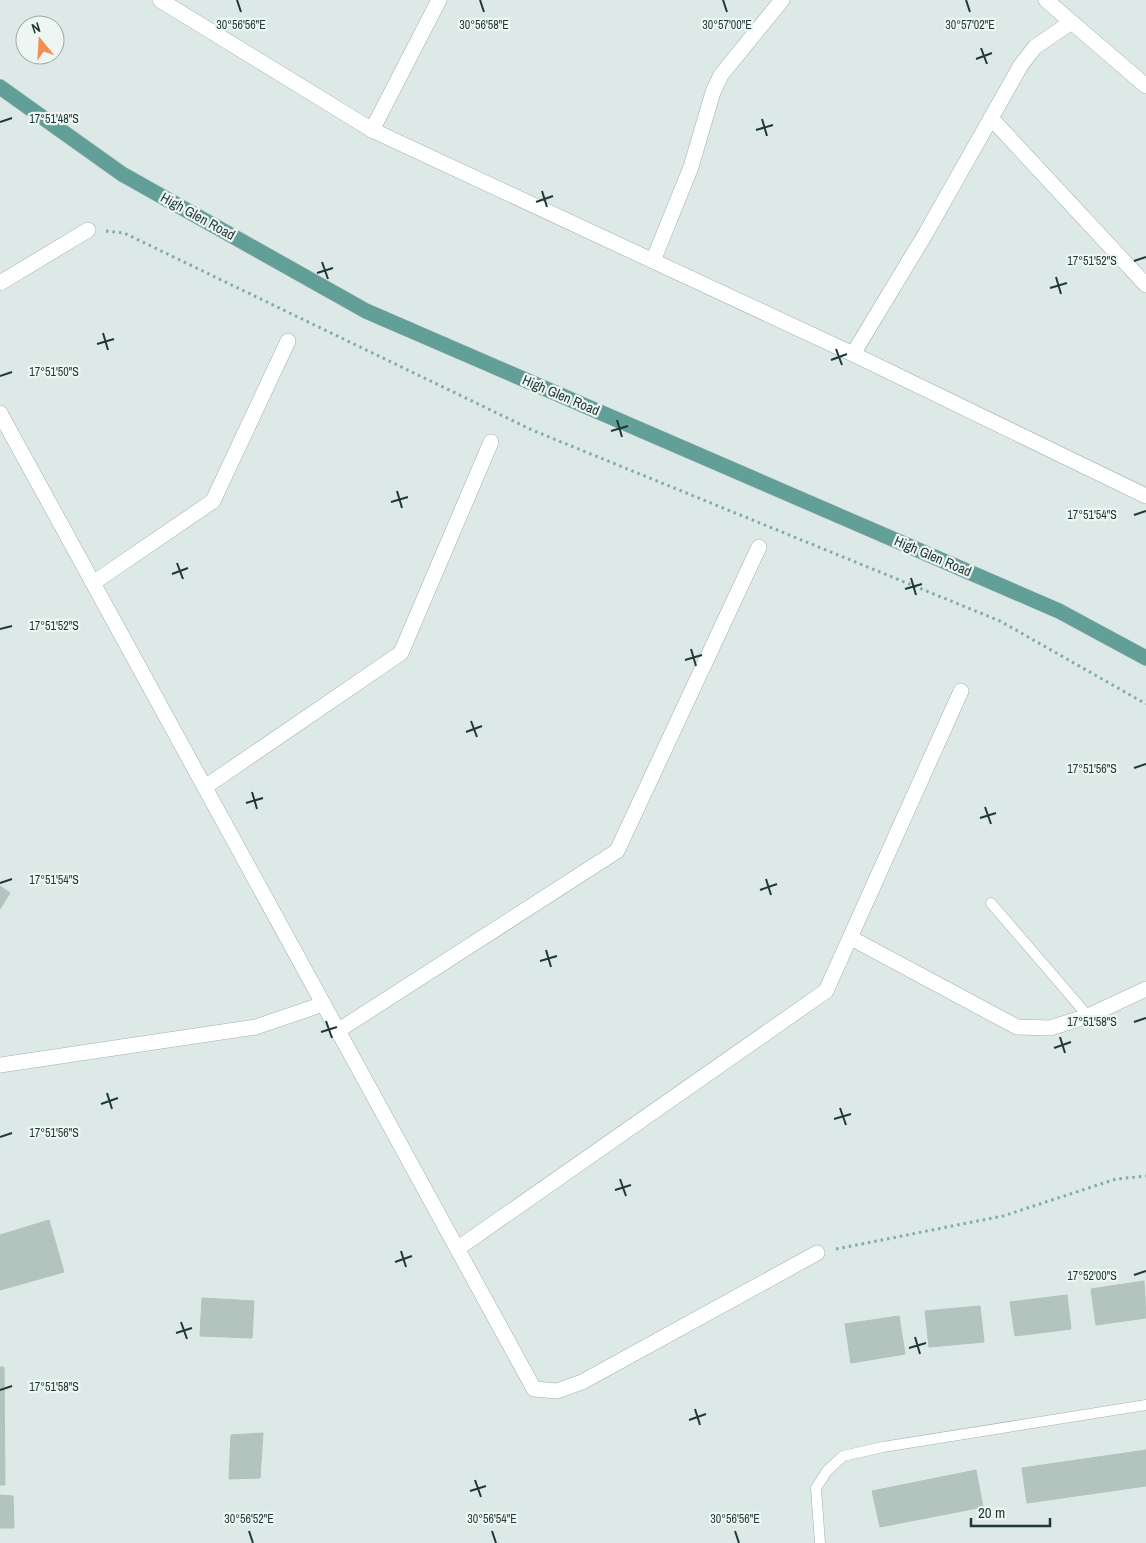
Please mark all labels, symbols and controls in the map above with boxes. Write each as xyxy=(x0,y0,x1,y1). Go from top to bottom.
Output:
north arrow xyxy=(15,15,65,65)
text: 30°56'56"E xyxy=(216,17,266,33)
text: 30°56'58"E xyxy=(459,17,509,33)
text: 30°57'00"E xyxy=(702,17,752,33)
text: 30°57'02"E xyxy=(945,17,995,33)
text: N xyxy=(29,18,43,37)
text: 17°51'48"S xyxy=(29,111,79,127)
street label: High Glen Road xyxy=(158,188,238,244)
text: 17°51'52"S xyxy=(1067,253,1117,269)
text: 17°51'50"S xyxy=(29,364,79,380)
street label: High Glen Road xyxy=(520,371,602,419)
text: 17°51'54"S xyxy=(1067,507,1117,523)
street label: High Glen Road xyxy=(892,532,974,580)
text: 17°51'52"S xyxy=(29,618,79,634)
text: 17°51'56"S xyxy=(1067,761,1117,777)
text: 17°51'54"S xyxy=(29,872,79,888)
text: 17°51'58"S xyxy=(1067,1014,1117,1030)
text: 17°51'56"S xyxy=(29,1125,79,1141)
text: 17°52'00"S xyxy=(1067,1268,1117,1284)
text: 17°51'58"S xyxy=(29,1379,79,1395)
scale bar xyxy=(971,1496,1050,1528)
text: 20 m xyxy=(978,1502,1005,1523)
text: 30°56'52"E xyxy=(224,1511,274,1527)
text: 30°56'54"E xyxy=(467,1511,517,1527)
text: 30°56'56"E xyxy=(710,1511,760,1527)

